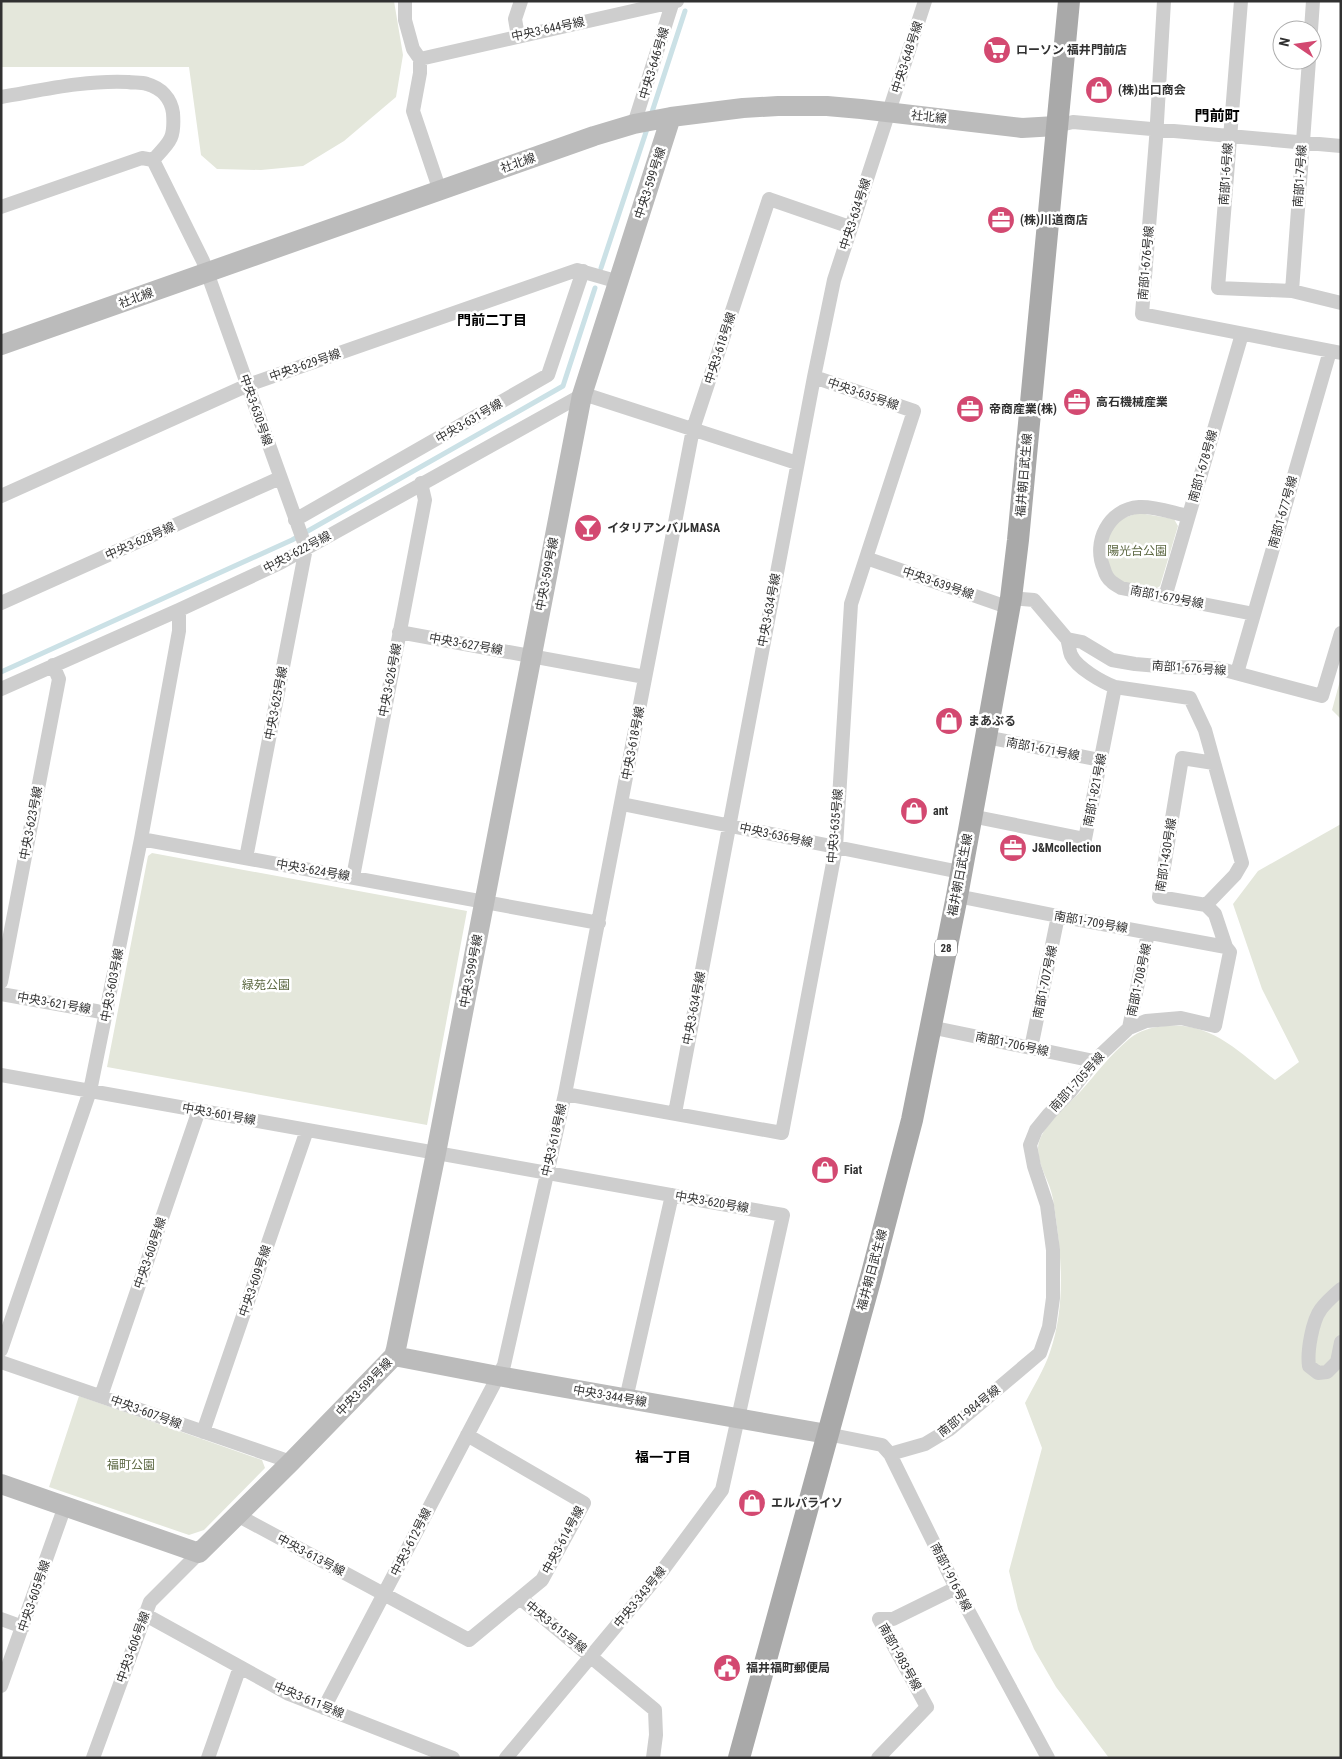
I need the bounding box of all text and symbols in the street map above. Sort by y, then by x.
street label: 中央3-644号線 [510,14,586,44]
street label: 中央3-648号線 [889,19,925,95]
north arrow [1272,20,1322,70]
street label: 中央3-646号線 [636,25,672,101]
supermarket icon: ローソン 福井門前店 [982,35,1012,65]
text: N [1276,36,1293,48]
place label: ローソン 福井門前店 [1016,43,1127,57]
shop icon: (株)出口商会 [1084,75,1114,105]
place label: (株)出口商会 [1118,83,1186,97]
district label: 門前町 [1194,107,1240,125]
street label: 社北線 [910,108,948,126]
street label: 南部1-6号線 [1217,142,1235,206]
street label: 南部1-7号線 [1291,144,1309,208]
street label: 中央3-599号線 [632,145,668,221]
street label: 社北線 [499,151,537,175]
street label: 中央3-634号線 [837,176,873,252]
office icon: (株)川道商店 [986,205,1016,235]
place label: (株)川道商店 [1020,213,1088,227]
street label: 南部1-676号線 [1136,225,1156,301]
street label: 社北線 [117,285,155,311]
street label: 中央3-618号線 [702,310,738,386]
district label: 門前二丁目 [457,312,527,328]
street label: 中央3-629号線 [267,346,343,384]
street label: 中央3-630号線 [237,372,275,448]
street label: 中央3-635号線 [825,375,901,413]
office icon: 高石機械産業 [1062,387,1092,417]
office icon: 帝商産業(株) [955,394,985,424]
place label: 高石機械産業 [1096,395,1168,409]
street label: 中央3-631号線 [433,396,505,446]
place label: 帝商産業(株) [989,402,1057,416]
street label: 南部1-678号線 [1186,428,1220,504]
street label: 福井朝日武生線 [1013,433,1035,517]
street label: 南部1-677号線 [1266,474,1300,550]
bar icon: イタリアンバルMASA [573,513,603,543]
street label: 中央3-628号線 [103,519,177,563]
place label: イタリアンバルMASA [607,521,721,535]
street label: 中央3-622号線 [261,528,333,576]
street label: 中央3-599号線 [533,536,561,612]
park label: 陽光台公園 [1107,544,1167,558]
street label: 中央3-639号線 [900,564,976,602]
street label: 中央3-634号線 [755,572,783,648]
street label: 南部1-679号線 [1129,583,1205,611]
street label: 中央3-627号線 [428,631,504,657]
street label: 中央3-626号線 [376,642,404,718]
street label: 南部1-676号線 [1151,658,1227,678]
street label: 中央3-625号線 [262,665,290,741]
street label: 中央3-618号線 [619,705,647,781]
shop icon: まあぶる [934,706,964,736]
place label: まあぶる [968,714,1016,728]
street label: 南部1-671号線 [1005,735,1081,763]
street label: 南部1-821号線 [1081,752,1109,828]
street label: 中央3-623号線 [17,785,45,861]
street label: 中央3-635号線 [825,788,845,864]
shop icon: ant [899,796,929,826]
place label: ant [933,804,949,818]
street label: 南部1-430号線 [1153,817,1179,893]
street label: 中央3-636号線 [738,820,814,850]
street label: 福井朝日武生線 [945,832,975,918]
office icon: J&Mcollection [998,833,1028,863]
place label: J&Mcollection [1032,841,1101,855]
street label: 中央3-624号線 [275,857,351,883]
street label: 南部1-709号線 [1053,909,1129,935]
street label: 中央3-599号線 [457,933,485,1009]
road number: 28 [935,940,957,956]
street label: 南部1-708号線 [1124,942,1154,1018]
street label: 南部1-707号線 [1030,944,1060,1020]
street label: 中央3-603号線 [98,947,126,1023]
street label: 中央3-634号線 [680,970,708,1046]
park label: 緑苑公園 [242,978,290,992]
street label: 中央3-621号線 [16,990,92,1016]
street label: 南部1-706号線 [974,1029,1050,1059]
street label: 南部1-705号線 [1047,1050,1107,1114]
street label: 中央3-601号線 [181,1101,257,1127]
street label: 中央3-618号線 [539,1102,569,1178]
shop icon: Fiat [810,1155,840,1185]
place label: Fiat [844,1163,862,1177]
street label: 中央3-620号線 [674,1189,750,1215]
street label: 中央3-608号線 [131,1215,169,1291]
street label: 福井朝日武生線 [854,1228,890,1312]
street label: 中央3-609号線 [236,1243,274,1319]
street label: 中央3-599号線 [333,1355,395,1419]
street label: 南部1-984号線 [935,1382,1003,1440]
street label: 中央3-344号線 [572,1383,648,1409]
street label: 中央3-607号線 [109,1393,183,1431]
district label: 福一丁目 [635,1449,691,1465]
park label: 福町公園 [107,1458,155,1472]
shop icon: エルパライソ [737,1488,767,1518]
place label: エルパライソ [771,1496,843,1510]
street label: 中央3-614号線 [539,1504,587,1576]
street label: 中央3-612号線 [388,1506,434,1578]
street label: 中央3-613号線 [275,1531,347,1579]
street label: 南部1-916号線 [928,1541,974,1613]
street label: 中央3-605号線 [15,1558,53,1634]
street label: 中央3-343号線 [611,1564,669,1630]
street label: 中央3-615号線 [523,1598,589,1656]
street label: 中央3-606号線 [114,1610,152,1684]
street label: 南部1-983号線 [876,1621,924,1693]
public building icon: 福井福町郵便局 [712,1653,742,1683]
place label: 福井福町郵便局 [746,1661,830,1675]
street label: 中央3-611号線 [272,1679,346,1721]

